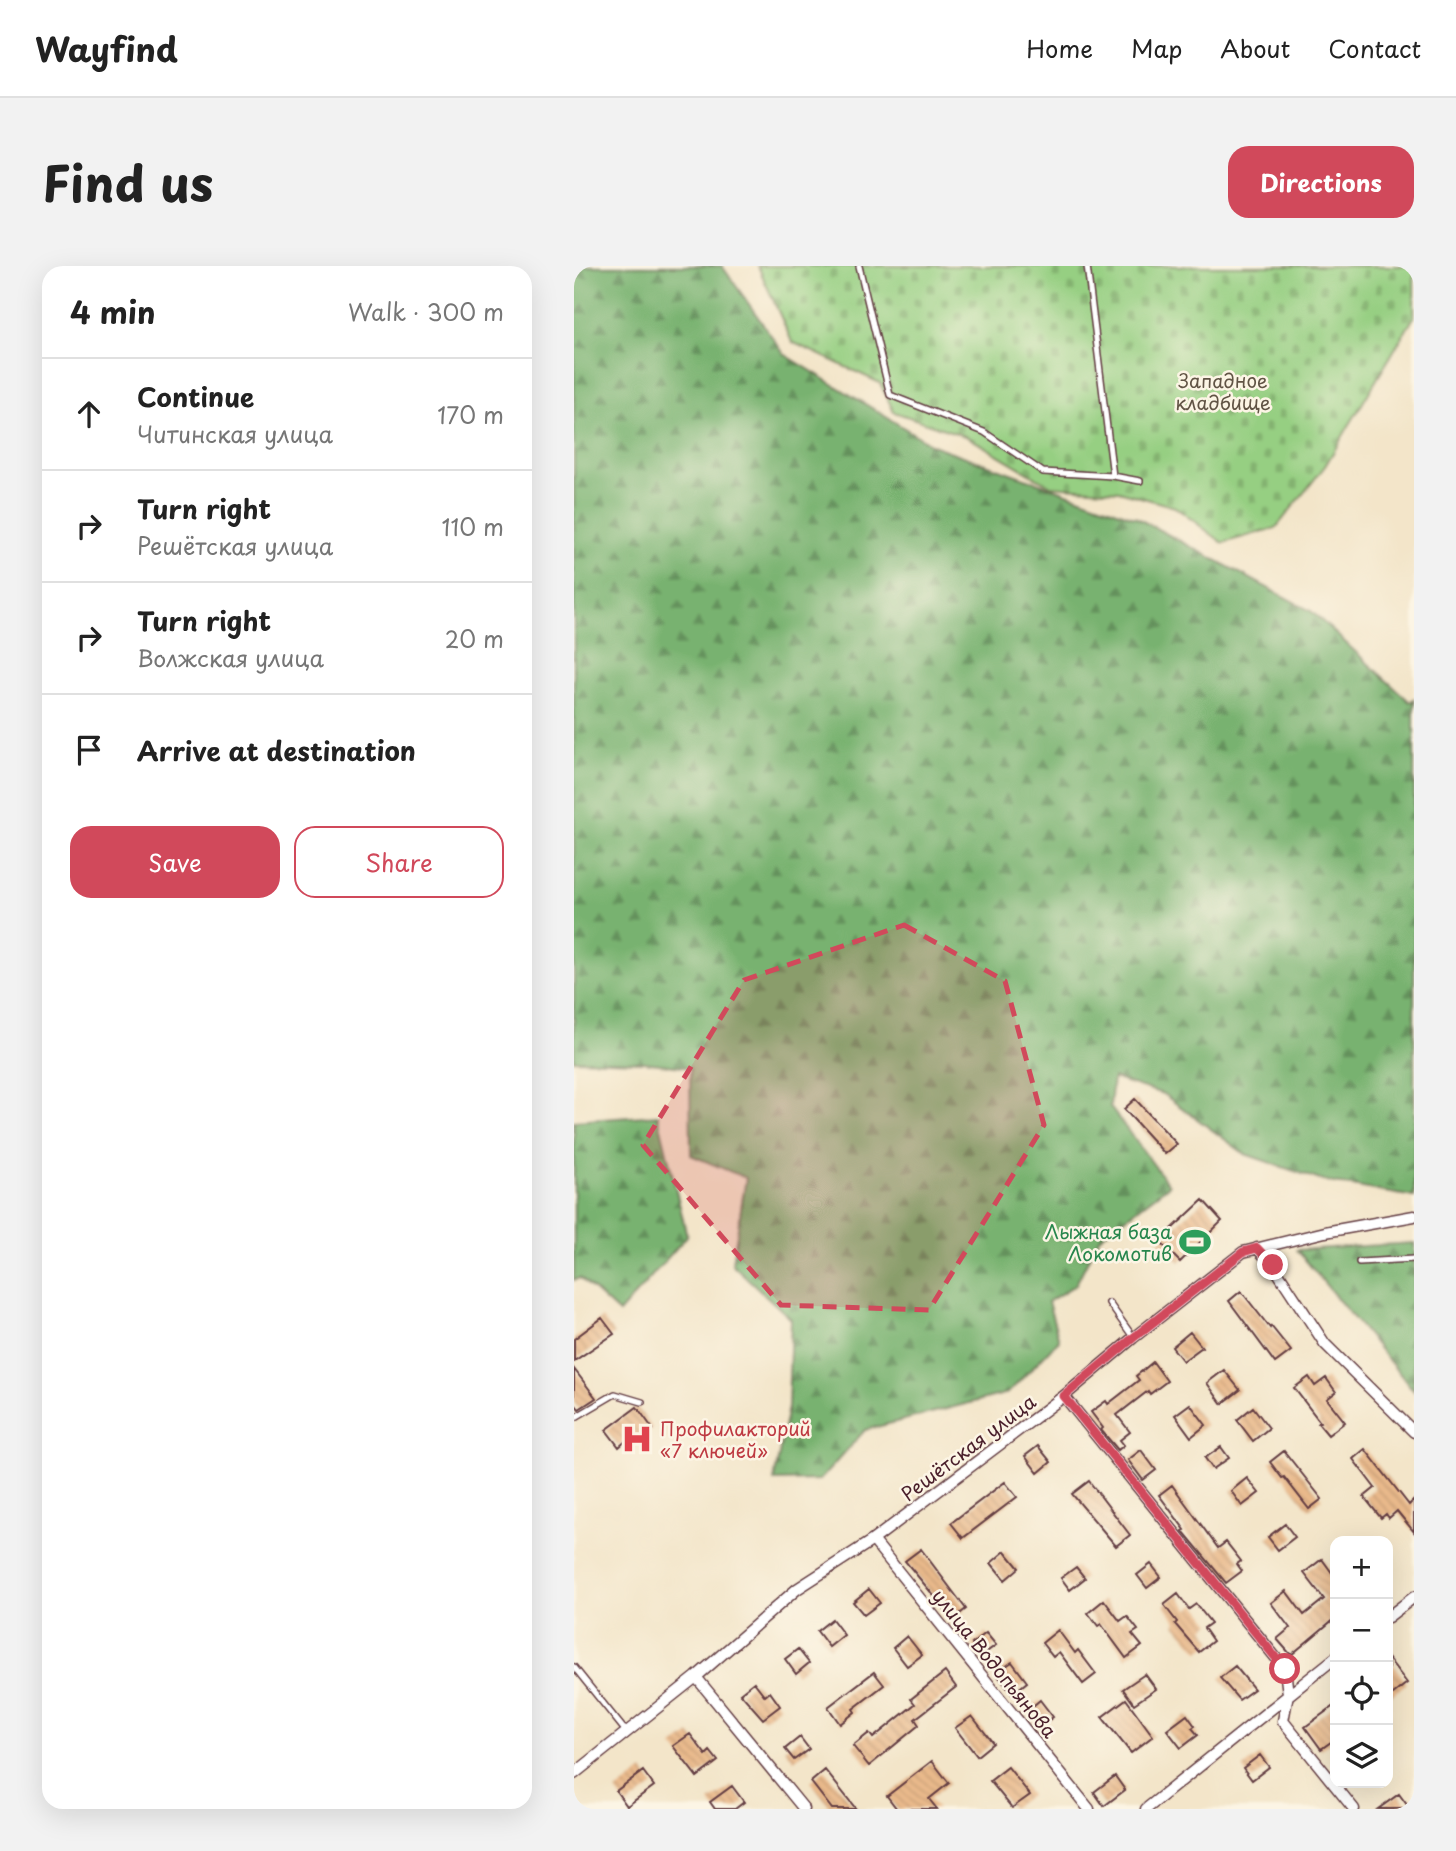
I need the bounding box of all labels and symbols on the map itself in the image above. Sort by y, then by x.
park label: Западное кладбище [1175,366,1271,416]
place label: Лыжная база Локомотив [1045,1217,1172,1267]
sports icon: Лыжная база Локомотив [1178,1225,1212,1259]
route end [1257,1249,1288,1280]
street label: Решётская улица [895,1387,1041,1507]
place label: Профилакторий «7 ключей» [660,1414,811,1464]
hospital icon: Профилакторий «7 ключей» [620,1422,654,1456]
street label: улица Водопьянова [926,1582,1064,1744]
route start [1269,1653,1300,1684]

